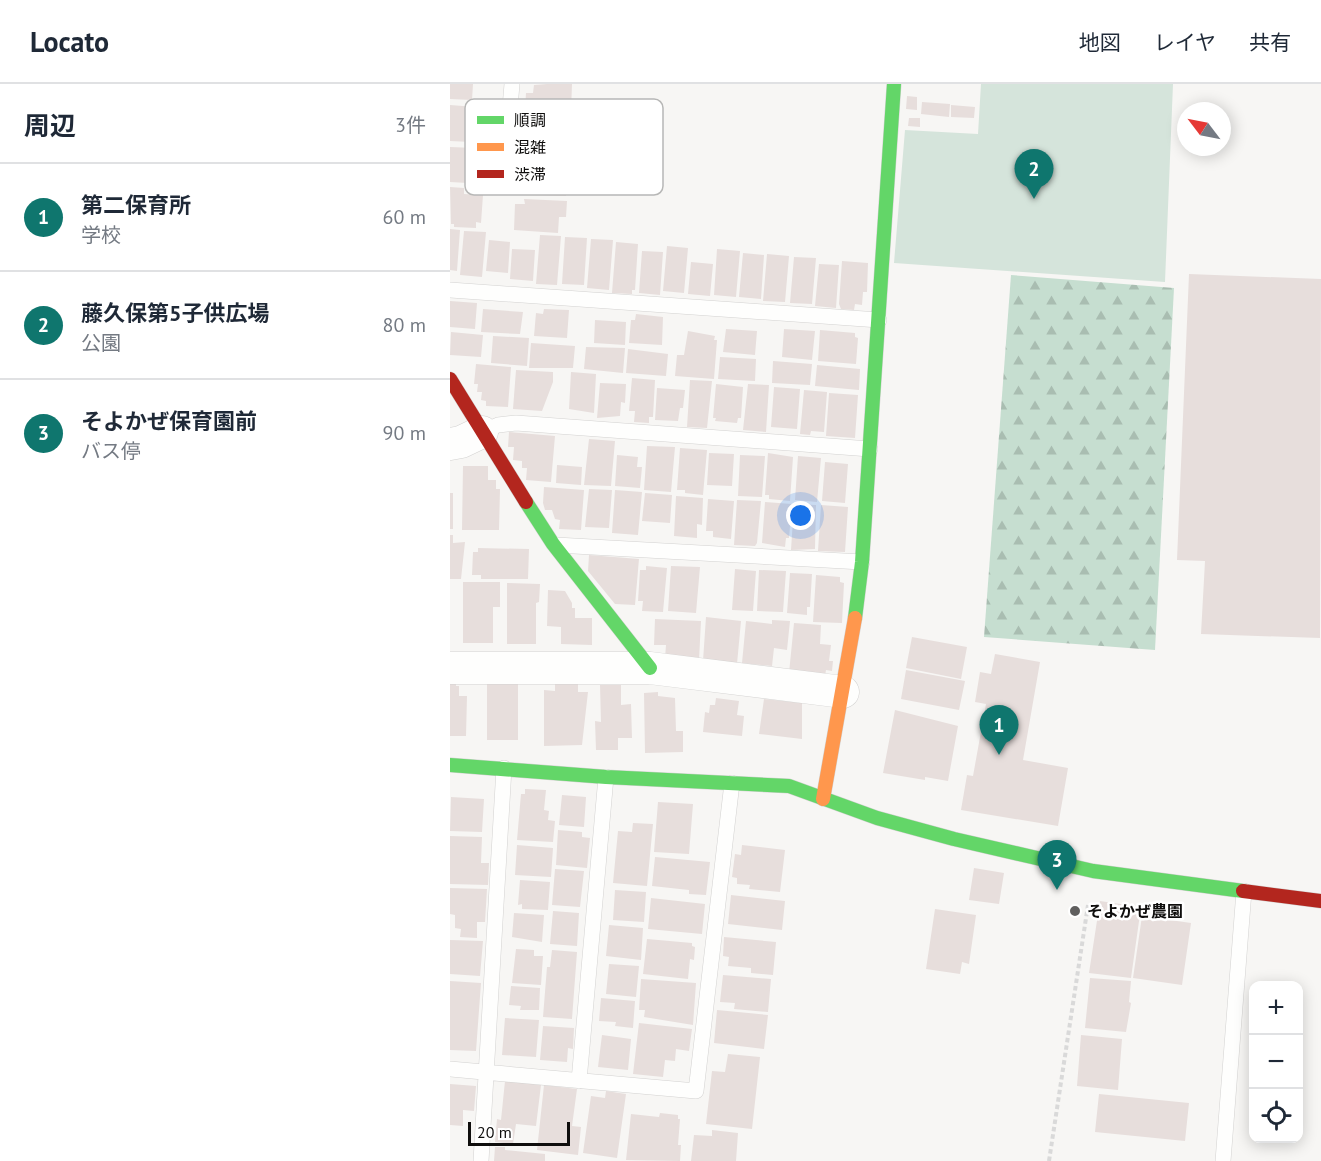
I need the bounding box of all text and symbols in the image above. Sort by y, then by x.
text: Locato [30,23,109,60]
text: 地図 [1079,29,1121,56]
text: レイヤ [1154,29,1216,56]
text: 共有 [1249,29,1291,56]
legend [465,99,663,195]
north arrow [1177,102,1231,156]
text: 周辺 [24,109,76,142]
text: 順調 [514,110,546,130]
text: 3件 [395,112,426,138]
text: 混雑 [514,137,546,157]
pin: 2 [1014,150,1054,199]
text: 渋滞 [514,164,546,184]
text: 第二保育所 [81,191,191,219]
text: 1 [38,204,49,230]
text: 60 m [383,204,426,230]
text: 学校 [81,222,121,248]
text: 藤久保第5子供広場 [81,299,269,327]
text: 2 [38,312,49,338]
text: 80 m [383,312,426,338]
text: 公園 [81,330,121,356]
text: そよかぜ保育園前 [81,407,257,435]
text: 3 [38,420,49,446]
text: 90 m [383,420,426,446]
text: バス停 [81,438,141,464]
your location [786,501,815,530]
pin: 1 [980,706,1018,755]
pin: 3 [1038,840,1076,890]
place label: そよかぜ農園 [1087,901,1183,921]
marker: そよかぜ農園 [1068,904,1082,918]
map controls [1249,981,1303,1143]
button: + [1249,981,1303,1035]
button: − [1249,1035,1303,1089]
button: locate [1249,1089,1303,1143]
scale bar [468,1119,570,1146]
text: 20 m [477,1122,512,1142]

